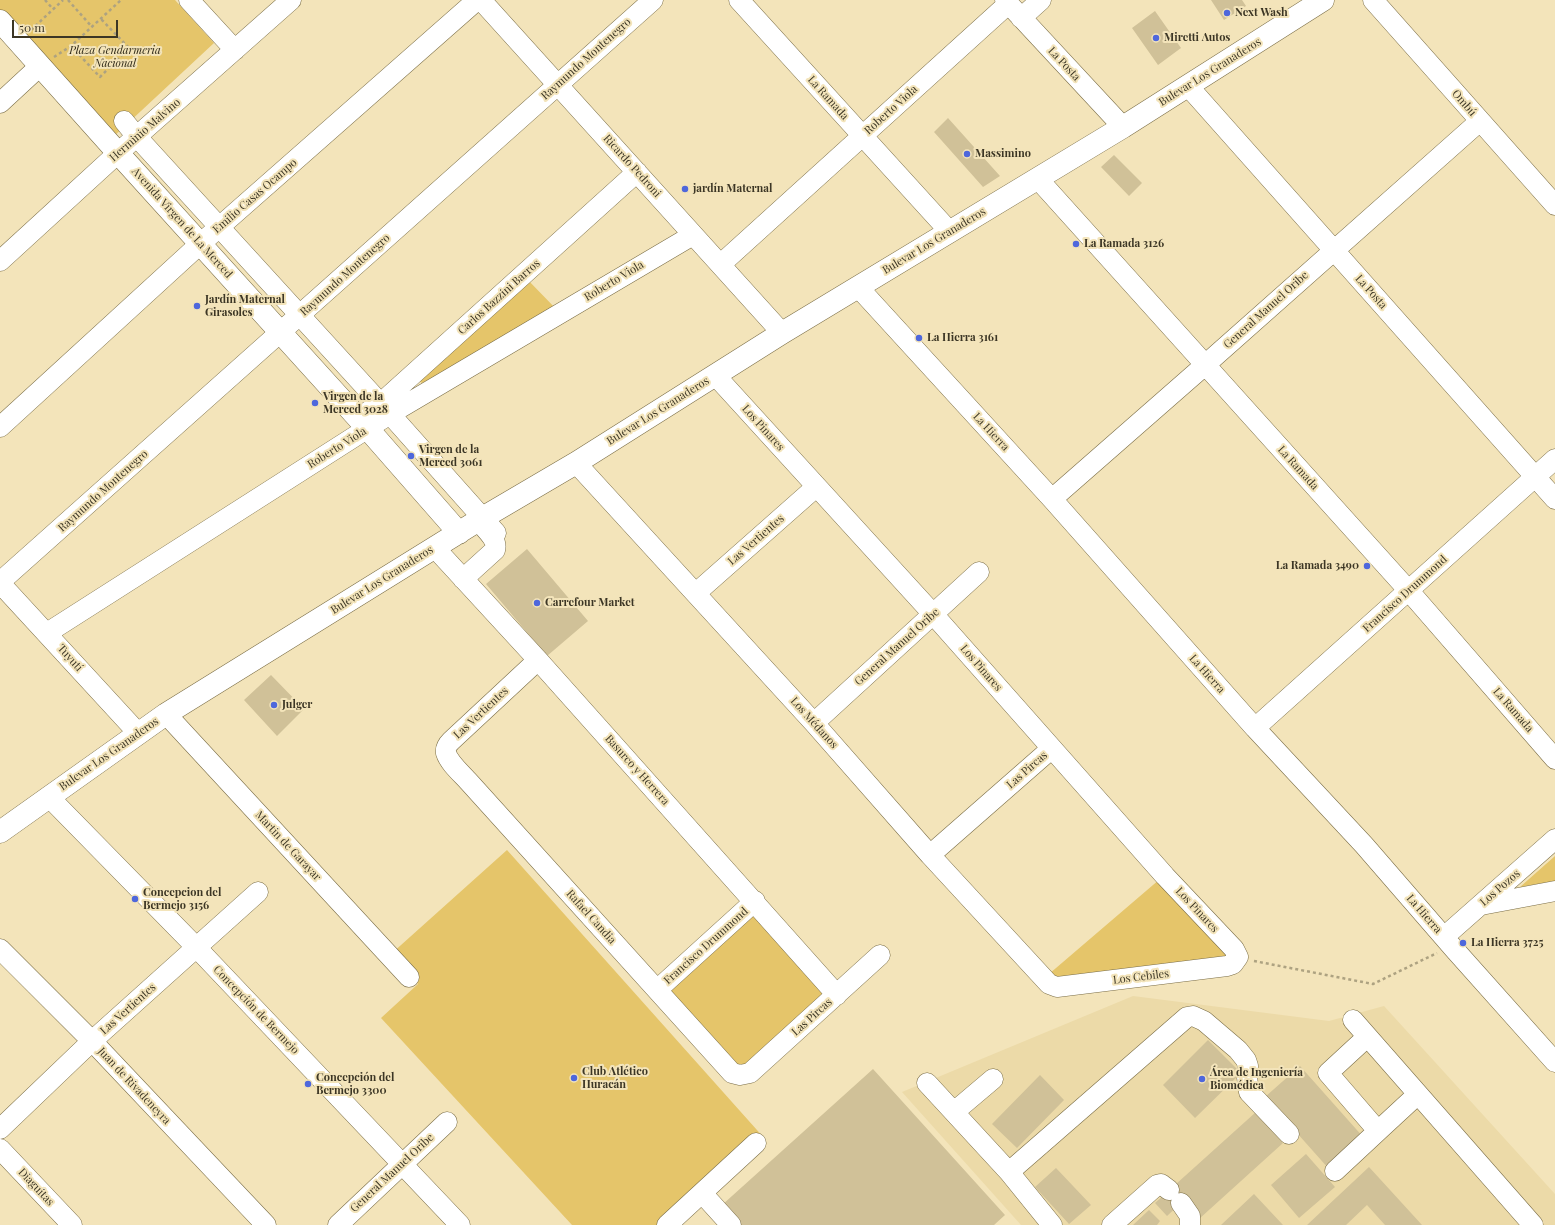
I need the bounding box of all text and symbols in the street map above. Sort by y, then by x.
place label: Next Wash [1235,6,1288,20]
marker: Next Wash [1222,8,1232,18]
scale bar [14,12,120,38]
street label: Raymundo Montenegro [538,15,634,103]
text: 50 m [19,19,45,35]
place label: Miretti Autos [1164,31,1230,45]
marker: Miretti Autos [1151,33,1161,43]
street label: Bulevar Los Granaderos [1156,35,1264,109]
park label: Plaza Gendarmeria Nacional [69,44,161,70]
street label: La Posta [1045,44,1083,84]
street label: La Ramada [805,73,851,123]
street label: Roberto Viola [862,83,920,137]
street label: Ombú [1449,87,1479,119]
street label: Herminio Malvino [107,96,183,164]
street label: Ricardo Pedroni [600,132,664,200]
place label: Massimino [975,147,1031,161]
marker: Massimino [962,149,972,159]
street label: Emilio Casas Ocampo [210,156,300,236]
street label: Avenida Virgen de La Merced [129,165,235,281]
place label: jardín Maternal [693,182,772,196]
marker: jardín Maternal [680,184,690,194]
street label: Bulevar Los Granaderos [880,205,988,277]
street label: Raymundo Montenegro [297,231,393,319]
place label: La Ramada 3126 [1084,237,1164,251]
marker: La Ramada 3126 [1071,239,1081,249]
street label: Carlos Bazzini Barros [455,257,543,337]
street label: Roberto Viola [582,258,646,304]
street label: General Manuel Oribe [1221,269,1311,351]
street label: La Posta [1352,272,1390,312]
place label: Jardín Maternal Girasoles [205,293,285,319]
marker: Jardín Maternal Girasoles [192,301,202,311]
place label: La Hierra 3161 [927,331,998,345]
marker: La Hierra 3161 [914,333,924,343]
street label: Bulevar Los Granaderos [604,374,712,448]
place label: Virgen de la Merced 3028 [323,390,388,416]
marker: Virgen de la Merced 3028 [310,398,320,408]
street label: Los Pinares [739,402,787,454]
street label: La Hierra [970,410,1012,454]
street label: Roberto Viola [305,425,369,471]
place label: Virgen de la Merced 3061 [419,443,482,469]
street label: La Ramada [1275,443,1321,493]
street label: Raymundo Montenegro [55,447,151,535]
marker: Virgen de la Merced 3061 [406,451,416,461]
street label: Las Vertientes [725,512,787,568]
street label: Bulevar Los Granaderos [328,543,436,617]
street label: Francisco Drummond [1360,553,1450,635]
place label: La Ramada 3490 [1276,559,1359,573]
marker: La Ramada 3490 [1362,561,1372,571]
place label: Carrefour Market [545,596,635,610]
marker: Carrefour Market [532,598,542,608]
street label: General Manuel Oribe [852,606,942,688]
street label: Tuyutí [55,642,85,674]
street label: Los Pinares [957,642,1005,694]
street label: La Hierra [1186,652,1228,696]
street label: Las Vertientes [451,684,511,742]
street label: La Ramada [1490,685,1536,735]
street label: Los Médanos [788,695,840,751]
place label: Julger [282,698,312,712]
marker: Julger [269,700,279,710]
street label: Bulevar Los Granaderos [57,715,161,793]
street label: Basurco y Herrera [602,732,672,808]
street label: Las Pircas [1004,749,1050,791]
street label: Martin de Garayar [252,808,324,884]
street label: Los Pozos [1477,867,1523,909]
street label: Los Pinares [1173,885,1221,935]
place label: Concepcion del Bermejo 3156 [143,886,221,912]
street label: Rafael Candia [563,887,619,947]
street label: La Hierra [1404,892,1444,936]
marker: Concepcion del Bermejo 3156 [130,894,140,904]
street label: Francisco Drummond [661,905,751,987]
place label: La Hierra 3725 [1471,936,1543,950]
marker: La Hierra 3725 [1458,938,1468,948]
street label: Concepción de Bermejo [210,963,302,1057]
street label: Los Cebiles [1112,967,1170,987]
street label: Las Vertientes [98,981,158,1037]
street label: Las Pircas [789,995,835,1039]
street label: Juan de Rivadeneyra [95,1045,173,1127]
place label: Club Atlético Huracán [582,1065,648,1091]
place label: Área de Ingeniería Biomédica [1210,1066,1303,1092]
place label: Concepción del Bermejo 3300 [316,1071,394,1097]
marker: Club Atlético Huracán [569,1073,579,1083]
marker: Área de Ingeniería Biomédica [1197,1074,1207,1084]
marker: Concepción del Bermejo 3300 [303,1079,313,1089]
street label: General Manuel Oribe [348,1131,436,1215]
street label: Diaguitas [15,1166,57,1208]

